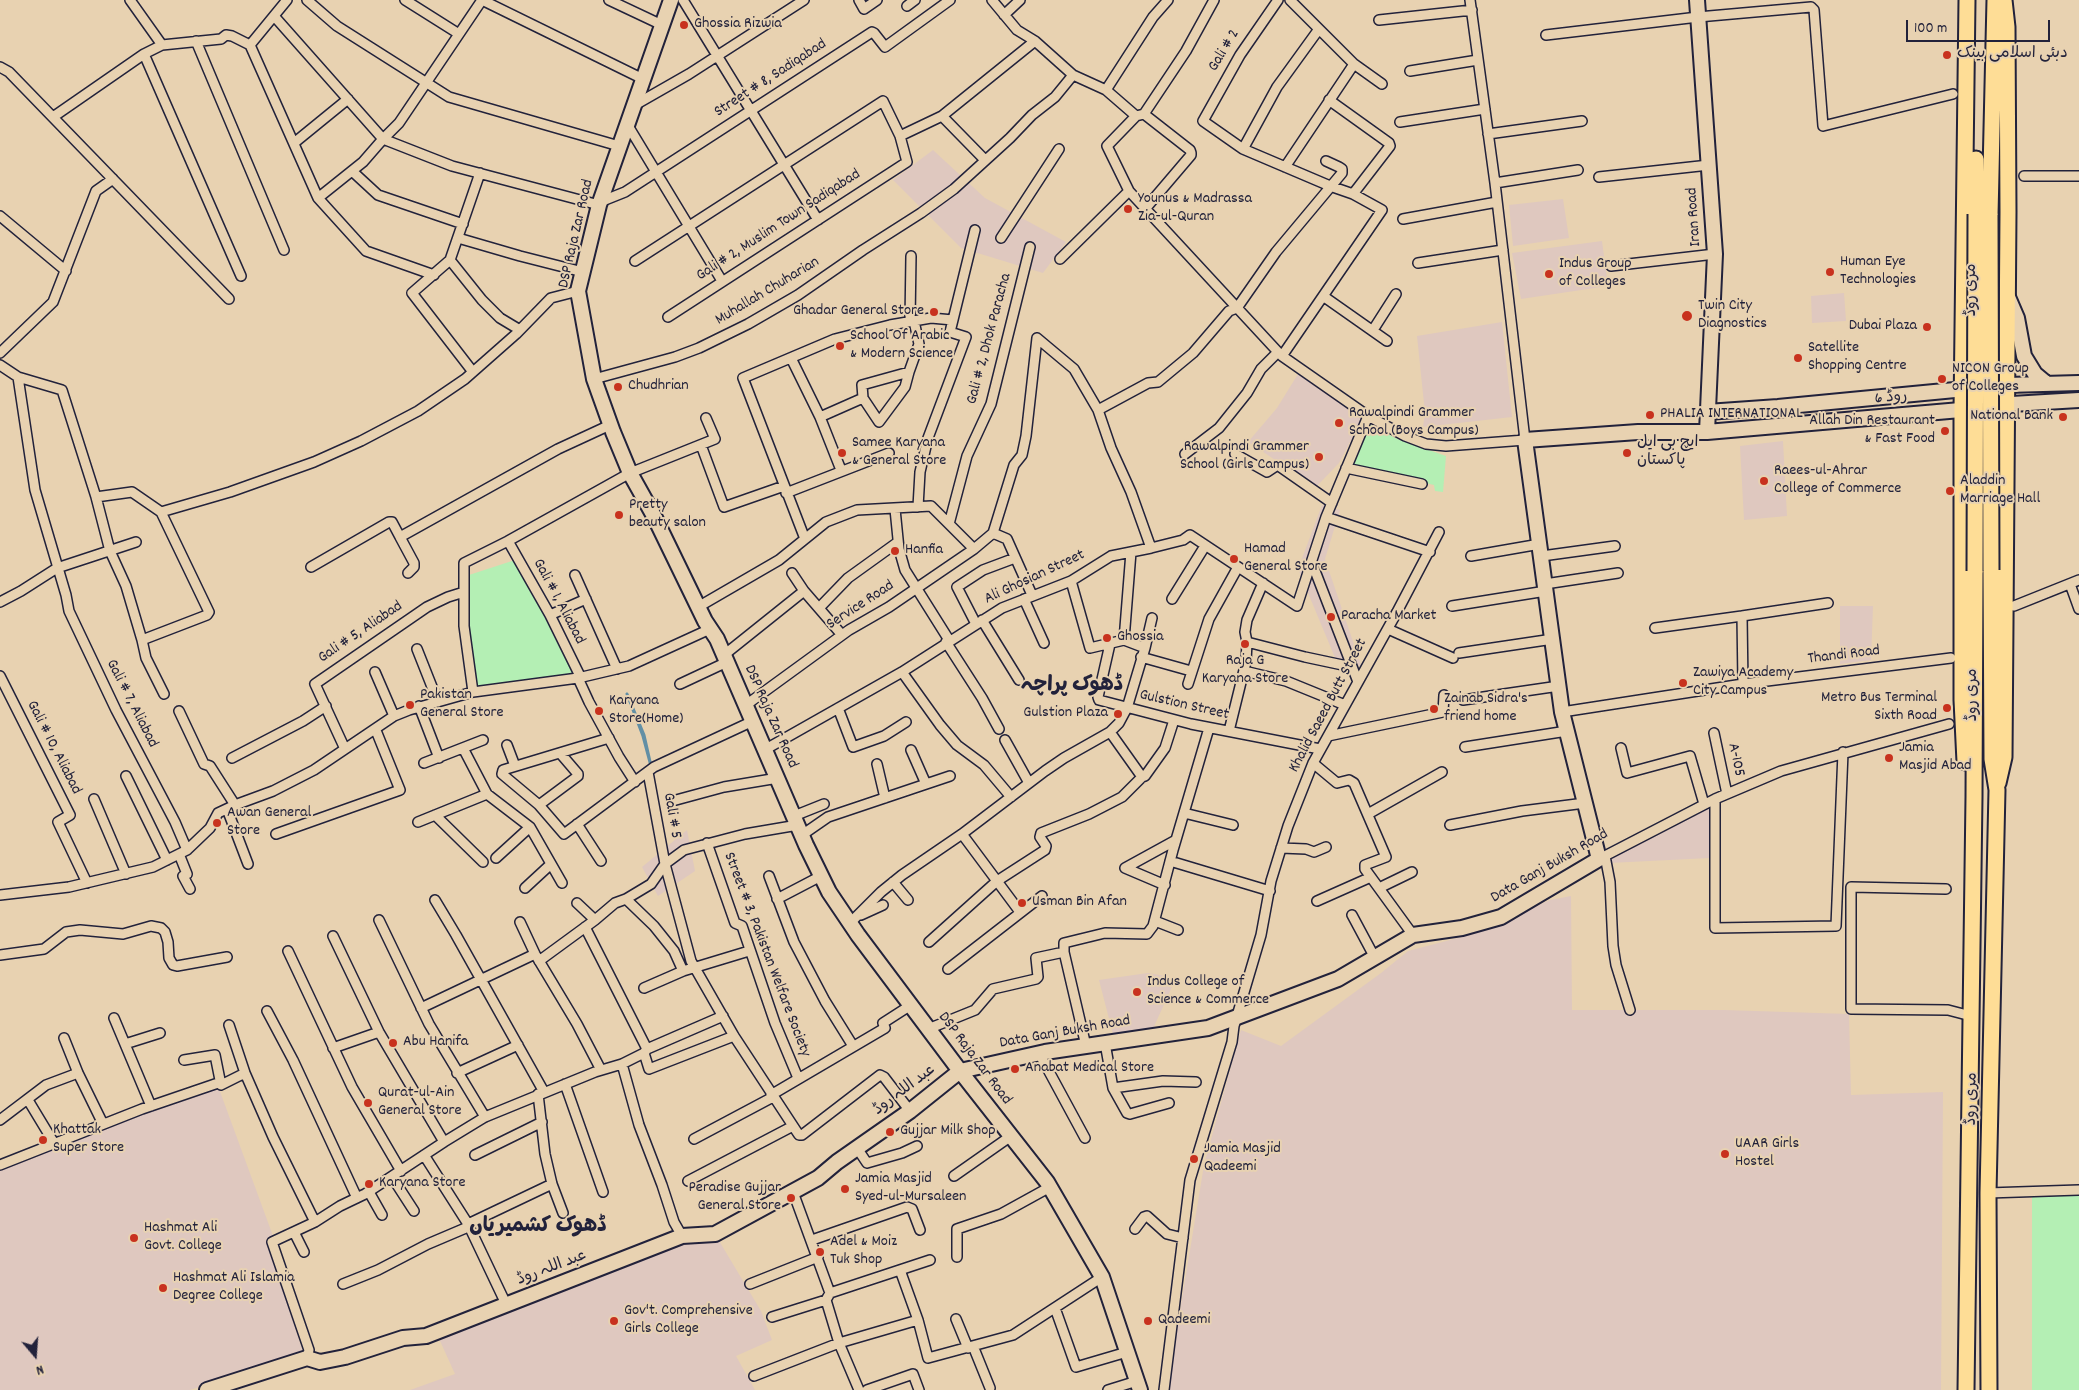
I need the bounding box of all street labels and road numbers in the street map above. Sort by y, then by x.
street label: Gali # 2 [1205,26,1245,76]
street label: Street # 8, Sadiqabad [711,36,831,122]
street label: Gali # 2, Muslim Town Sadiqabad [693,166,865,286]
street label: DSP Raja Zar Road [555,178,599,290]
street label: Iran Road [1683,187,1707,247]
street label: Muhallah Chuharian [713,253,823,331]
street label: مری روڈ [1963,264,1983,316]
street label: Gali # 2, Dhok Paracha [963,271,1017,407]
street label: روڈ 6 [1874,388,1908,410]
street label: Ali Ghosian Street [982,546,1088,610]
street label: Gali # 1, Aliabad [527,556,589,648]
street label: Service Road [824,577,898,635]
street label: Gali # 5, Aliabad [315,598,407,668]
street label: Khalid Saeed Butt Street [1286,636,1372,776]
street label: Thandi Road [1807,642,1881,670]
street label: Gali # 7, Aliabad [101,657,161,751]
street label: DSP Raja Zar Road [739,662,801,772]
street label: مری روڈ [1964,669,1984,721]
street label: Gulstion Street [1137,686,1231,726]
street label: Gali # 10, Aliabad [21,698,85,798]
street label: A-105 [1722,741,1748,779]
street label: Gali # 5 [658,792,684,840]
street label: Data Ganj Buksh Road [1488,826,1612,908]
street label: Street # 3, Pakistan Welfare Society [718,850,814,1060]
street label: DSP Raja Zar Road [933,1009,1015,1109]
street label: Data Ganj Buksh Road [998,1012,1132,1054]
street label: عبد اللہ روڈ [870,1061,940,1121]
street label: مری روڈ [1963,1072,1983,1126]
street label: عبد اللہ روڈ [515,1247,589,1291]

